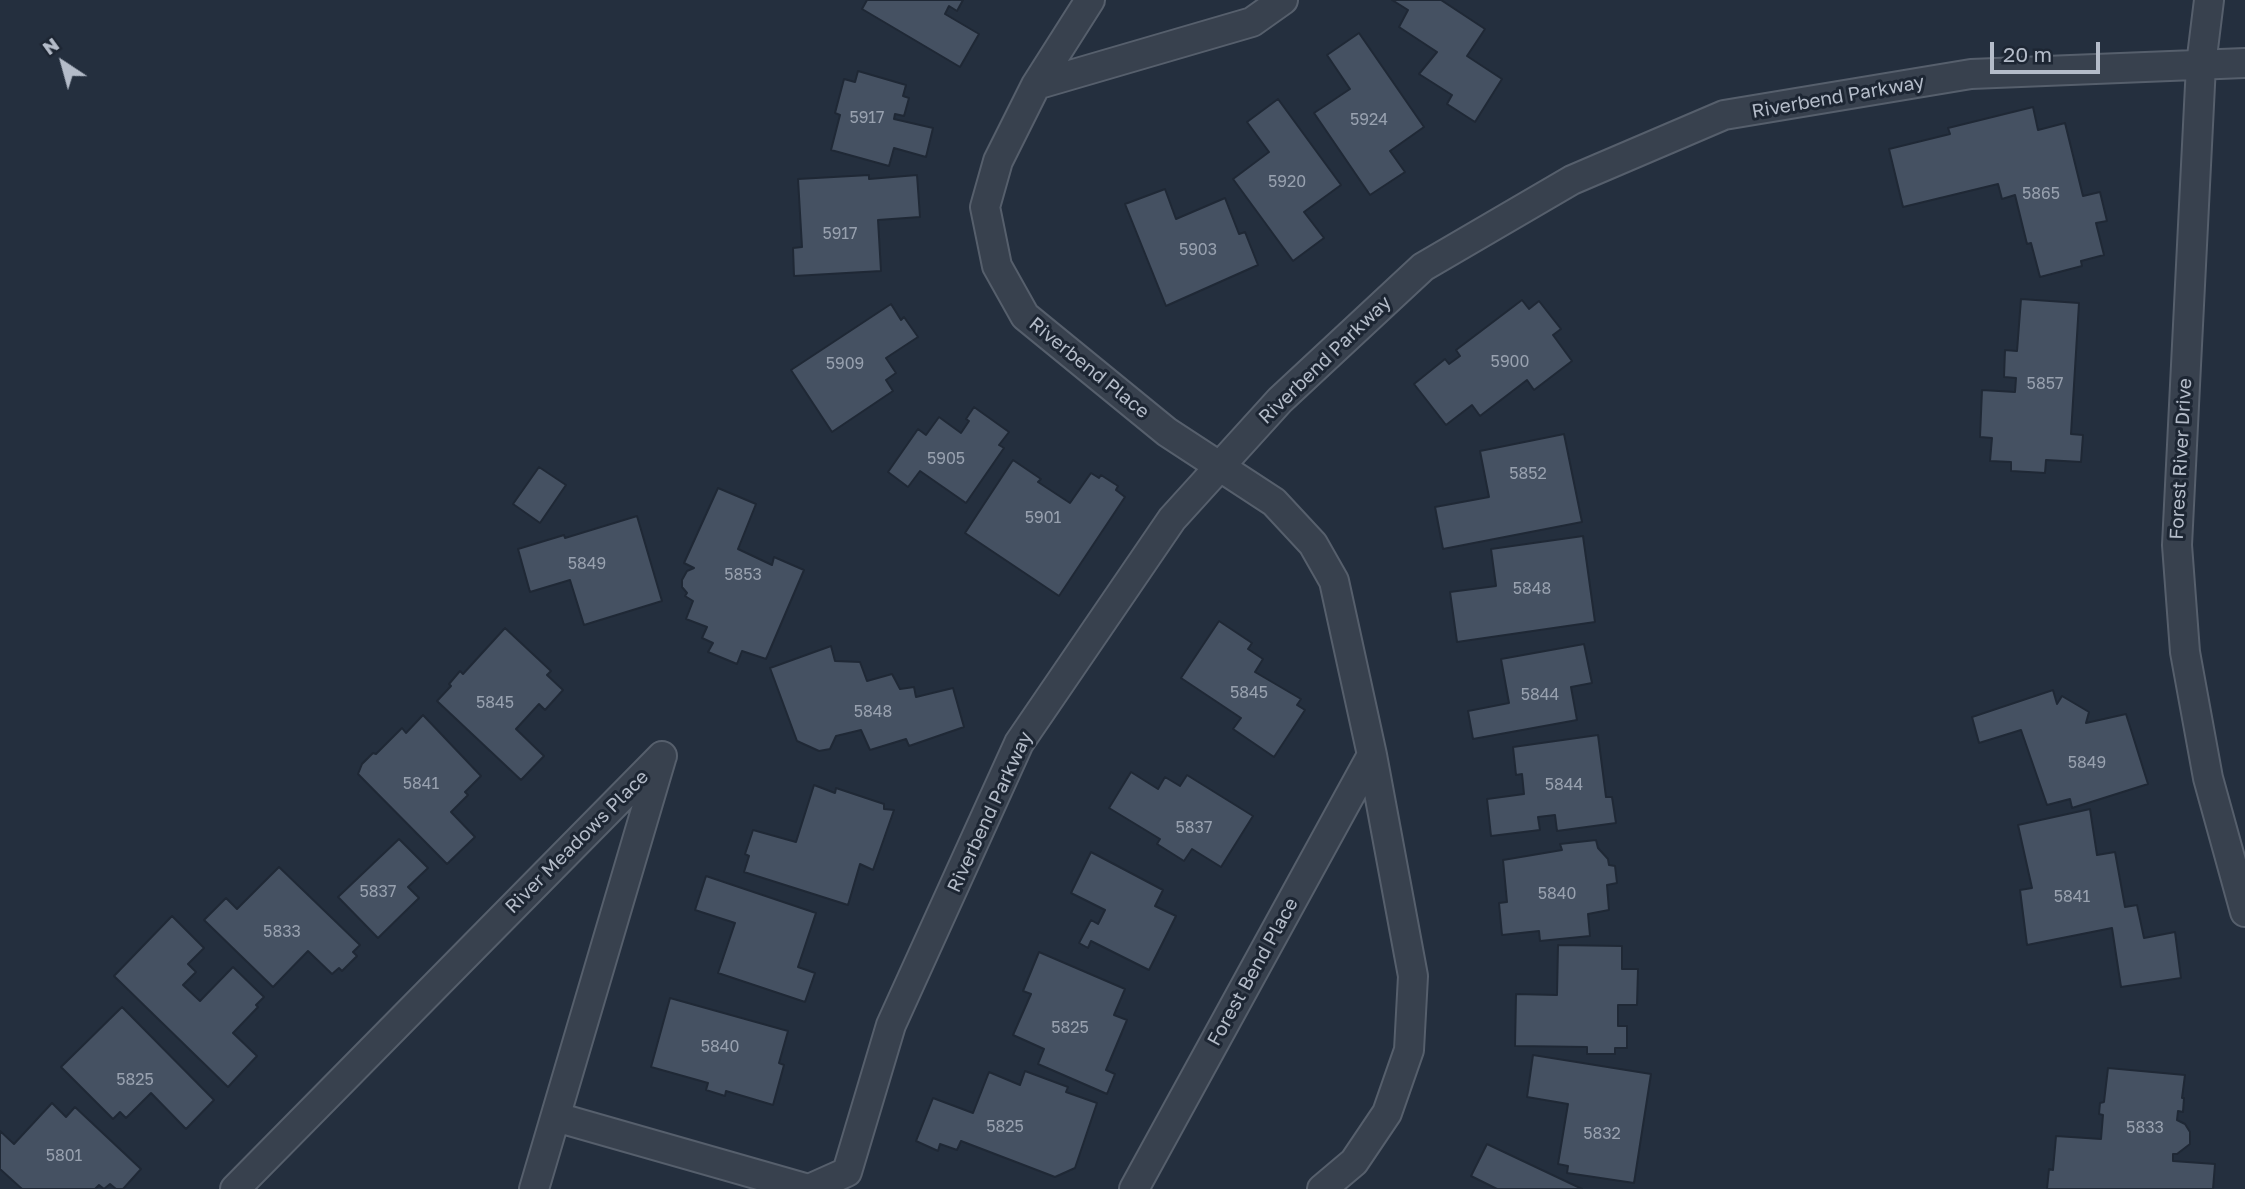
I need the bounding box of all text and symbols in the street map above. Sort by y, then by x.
north arrow [28,28,98,98]
scale bar [1993,28,2103,72]
text: N [38,32,63,59]
text: 20 m [2003,41,2052,67]
street label: Riverbend Parkway [1750,71,1926,123]
house number: 5917 [849,108,885,128]
house number: 5924 [1350,110,1388,130]
house number: 5920 [1268,172,1306,192]
house number: 5865 [2022,184,2060,204]
house number: 5917 [822,224,858,244]
house number: 5903 [1179,240,1217,260]
street label: Riverbend Parkway [1254,291,1396,429]
street label: Riverbend Place [1024,313,1154,423]
house number: 5900 [1491,352,1529,372]
house number: 5909 [826,354,864,374]
house number: 5857 [2027,374,2063,394]
street label: Forest River Drive [2165,378,2197,540]
house number: 5905 [927,449,965,469]
house number: 5852 [1509,464,1547,484]
house number: 5901 [1025,508,1061,528]
house number: 5849 [568,554,606,574]
house number: 5853 [724,565,762,585]
house number: 5848 [1513,579,1551,599]
house number: 5845 [1230,683,1268,703]
house number: 5844 [1521,685,1559,705]
house number: 5845 [476,693,514,713]
house number: 5848 [854,702,892,722]
street label: Riverbend Parkway [943,728,1037,896]
house number: 5849 [2068,753,2106,773]
street label: River Meadows Place [501,766,653,918]
house number: 5841 [403,774,439,794]
house number: 5844 [1545,775,1583,795]
house number: 5837 [1176,818,1212,838]
house number: 5837 [360,882,396,902]
house number: 5840 [1538,884,1576,904]
house number: 5841 [2054,887,2090,907]
street label: Forest Bend Place [1203,894,1303,1050]
house number: 5833 [263,922,301,942]
house number: 5825 [1051,1018,1089,1038]
house number: 5840 [701,1037,739,1057]
house number: 5825 [116,1070,154,1090]
house number: 5825 [986,1117,1024,1137]
house number: 5833 [2126,1118,2164,1138]
house number: 5832 [1583,1124,1621,1144]
house number: 5801 [46,1146,82,1166]

